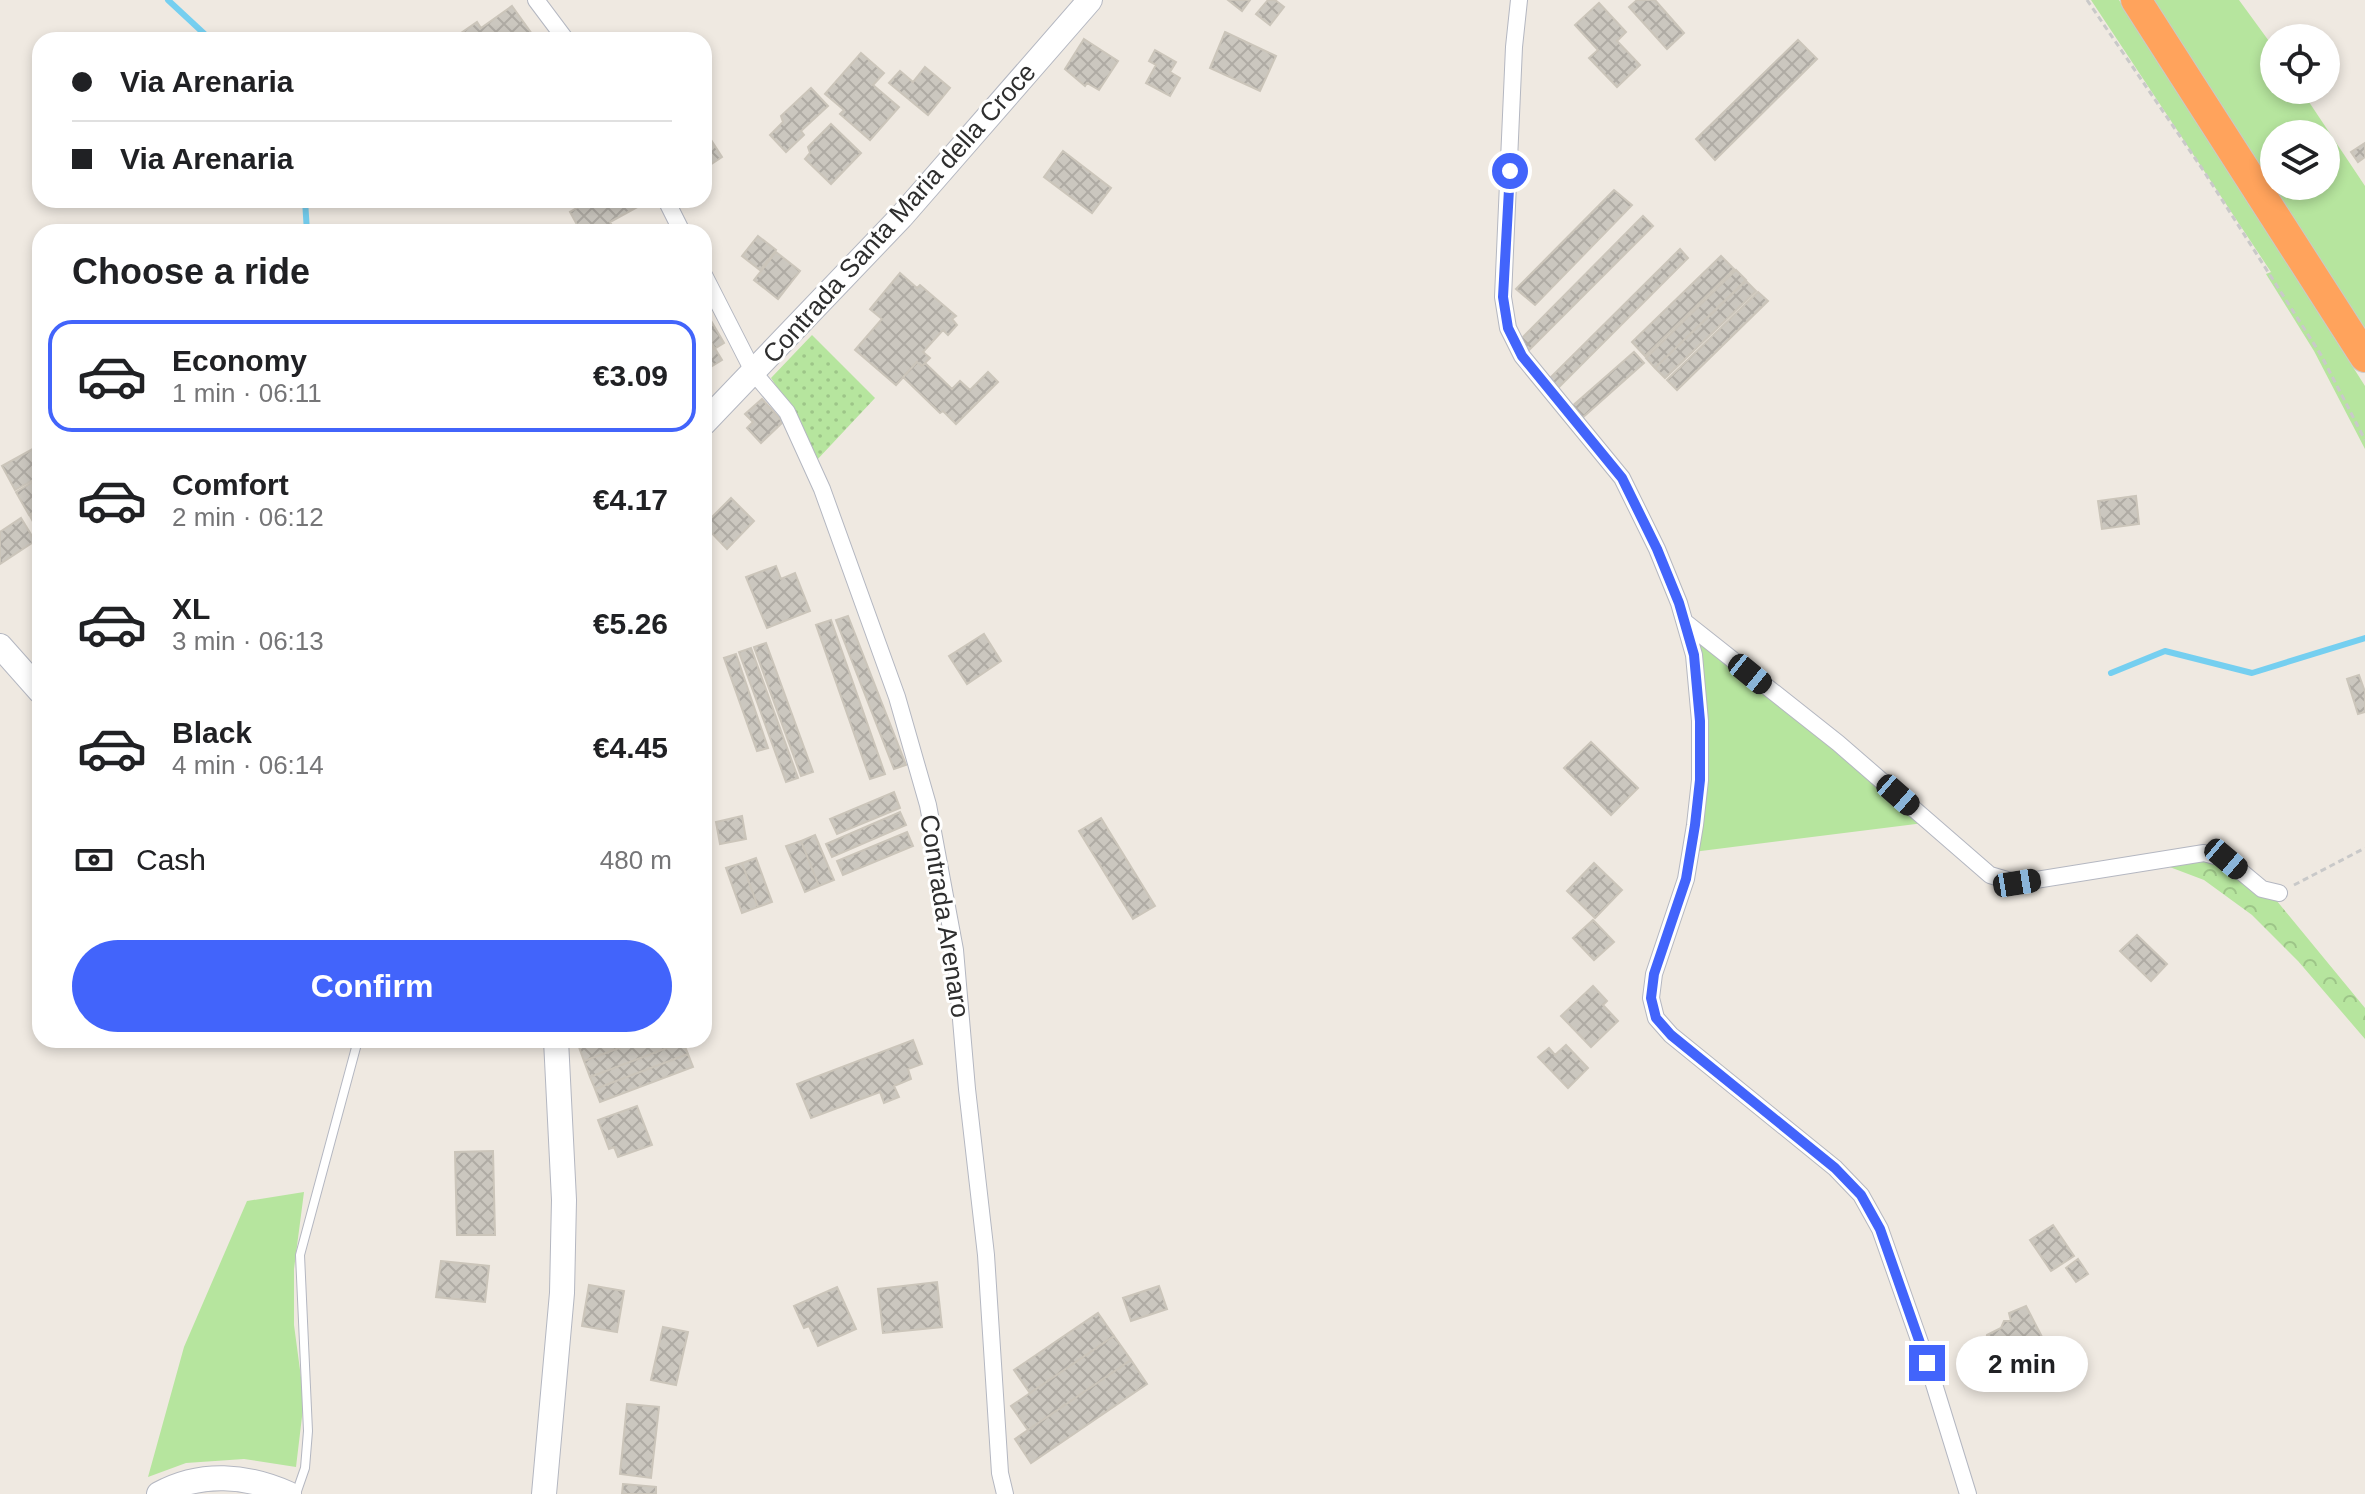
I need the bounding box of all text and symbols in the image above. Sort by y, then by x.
map controls [2260,24,2340,200]
button: locate [2260,24,2340,104]
street label: Contrada Santa Maria della Croce [756,57,1042,369]
text: Via Arenaria [120,65,293,98]
button: layers [2260,120,2340,200]
text: Via Arenaria [120,142,293,175]
route start [1492,153,1528,189]
text: Choose a ride [72,251,310,292]
icon: car [76,340,148,412]
text: Economy [172,344,307,377]
text: €3.09 [593,359,668,392]
text: 1 min · 06:11 [172,378,322,408]
icon: car [76,464,148,536]
text: Comfort [172,468,289,501]
text: €4.17 [593,483,668,516]
text: 2 min · 06:12 [172,502,324,532]
icon: car [76,588,148,660]
text: XL [172,592,210,625]
text: €5.26 [593,607,668,640]
text: 3 min · 06:13 [172,626,324,656]
car [1724,650,1776,698]
icon: car [76,712,148,784]
text: Black [172,716,252,749]
text: €4.45 [593,731,668,764]
text: 4 min · 06:14 [172,750,324,780]
car [1872,770,1924,820]
street label: Contrada Arenaro [914,812,976,1020]
car [2200,834,2252,884]
icon: cash [72,838,116,882]
text: Cash [136,843,206,876]
text: 480 m [600,845,672,875]
car [1991,867,2043,899]
button: Confirm [72,940,672,1032]
callout: 2 min [1955,1335,2087,1391]
route end [1909,1345,1945,1381]
text: 2 min [1988,1349,2056,1379]

